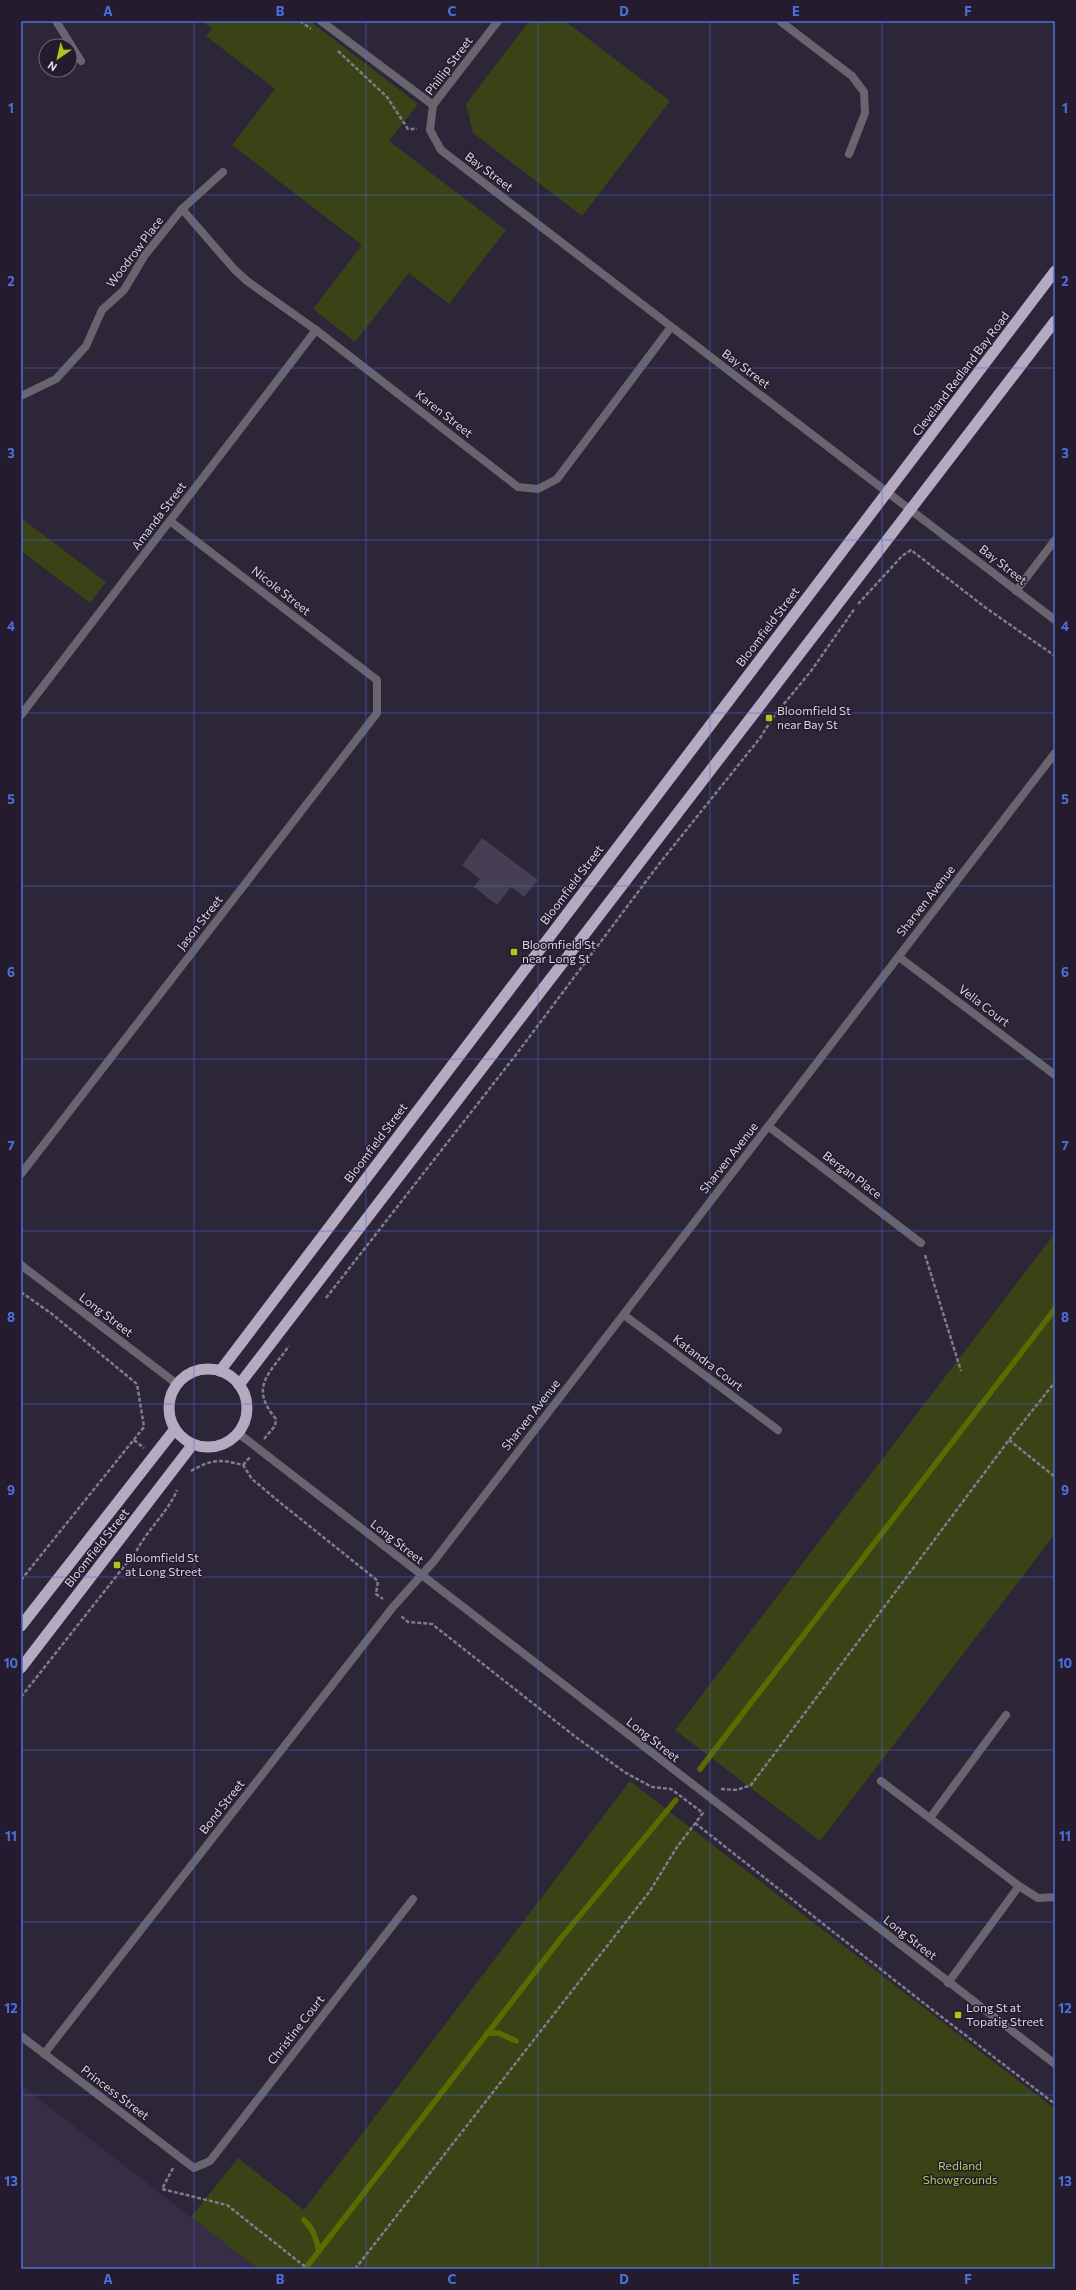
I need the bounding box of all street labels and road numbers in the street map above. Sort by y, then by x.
street label: Phillip Street [422,33,475,98]
street label: Bay Street [463,149,516,194]
street label: Woodrow Place [103,213,165,290]
street label: Cleveland Redland Bay Road [909,308,1012,438]
street label: Bay Street [720,346,773,391]
street label: Karen Street [413,387,476,440]
street label: Amanda Street [128,479,188,552]
street label: Bay Street [977,541,1030,587]
street label: Nicole Street [249,563,314,618]
street label: Bloomfield Street [733,584,802,669]
street label: Bloomfield Street [537,842,606,927]
street label: Sharven Avenue [893,862,957,939]
street label: Jason Street [174,892,226,953]
street label: Vella Court [956,981,1013,1029]
street label: Bloomfield Street [341,1100,410,1185]
street label: Sharven Avenue [696,1119,760,1196]
street label: Bergan Place [820,1148,885,1201]
street label: Long Street [77,1289,136,1339]
street label: Katandra Court [671,1331,747,1393]
street label: Sharven Avenue [498,1376,562,1453]
street label: Bloomfield Street [61,1505,131,1590]
street label: Long Street [368,1516,427,1566]
street label: Long Street [624,1714,683,1764]
street label: Bond Street [196,1776,247,1836]
street label: Long Street [881,1912,940,1962]
street label: Christine Court [264,1992,327,2067]
street label: Princess Street [79,2062,152,2122]

